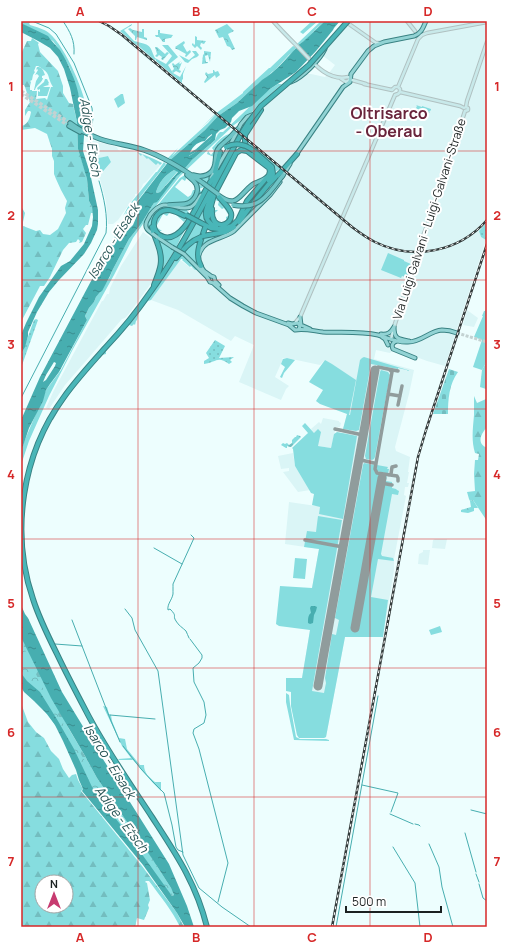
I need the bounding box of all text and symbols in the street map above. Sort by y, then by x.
text: A [76,2,85,20]
text: B [192,2,200,20]
text: C [307,2,317,20]
text: D [423,2,433,20]
text: 1 [8,77,14,95]
text: 1 [494,77,500,95]
water label: Adige - Etsch [76,96,106,179]
district label: Oltrisarco - Oberau [350,102,428,142]
street label: Via Luigi Galvani - Luigi-Galvani-Straße [388,116,470,322]
water label: Isarco - Eisack [83,198,145,282]
text: 2 [7,206,15,224]
text: 2 [493,206,501,224]
text: 3 [7,335,15,353]
text: 3 [493,335,501,353]
text: 4 [7,465,15,483]
text: 4 [493,465,501,483]
text: 5 [7,594,15,612]
text: 5 [493,594,501,612]
water label: Isarco - Eisack [80,720,142,804]
text: 6 [7,723,15,741]
text: 6 [493,723,501,741]
water label: Adige - Etsch [91,782,154,857]
text: 7 [8,852,15,870]
text: 7 [494,852,501,870]
north arrow [34,874,74,914]
text: N [50,876,58,891]
scale bar [346,888,441,914]
text: 500 m [352,893,386,910]
text: A [76,928,85,946]
text: B [192,928,200,946]
text: C [307,928,317,946]
text: D [423,928,433,946]

